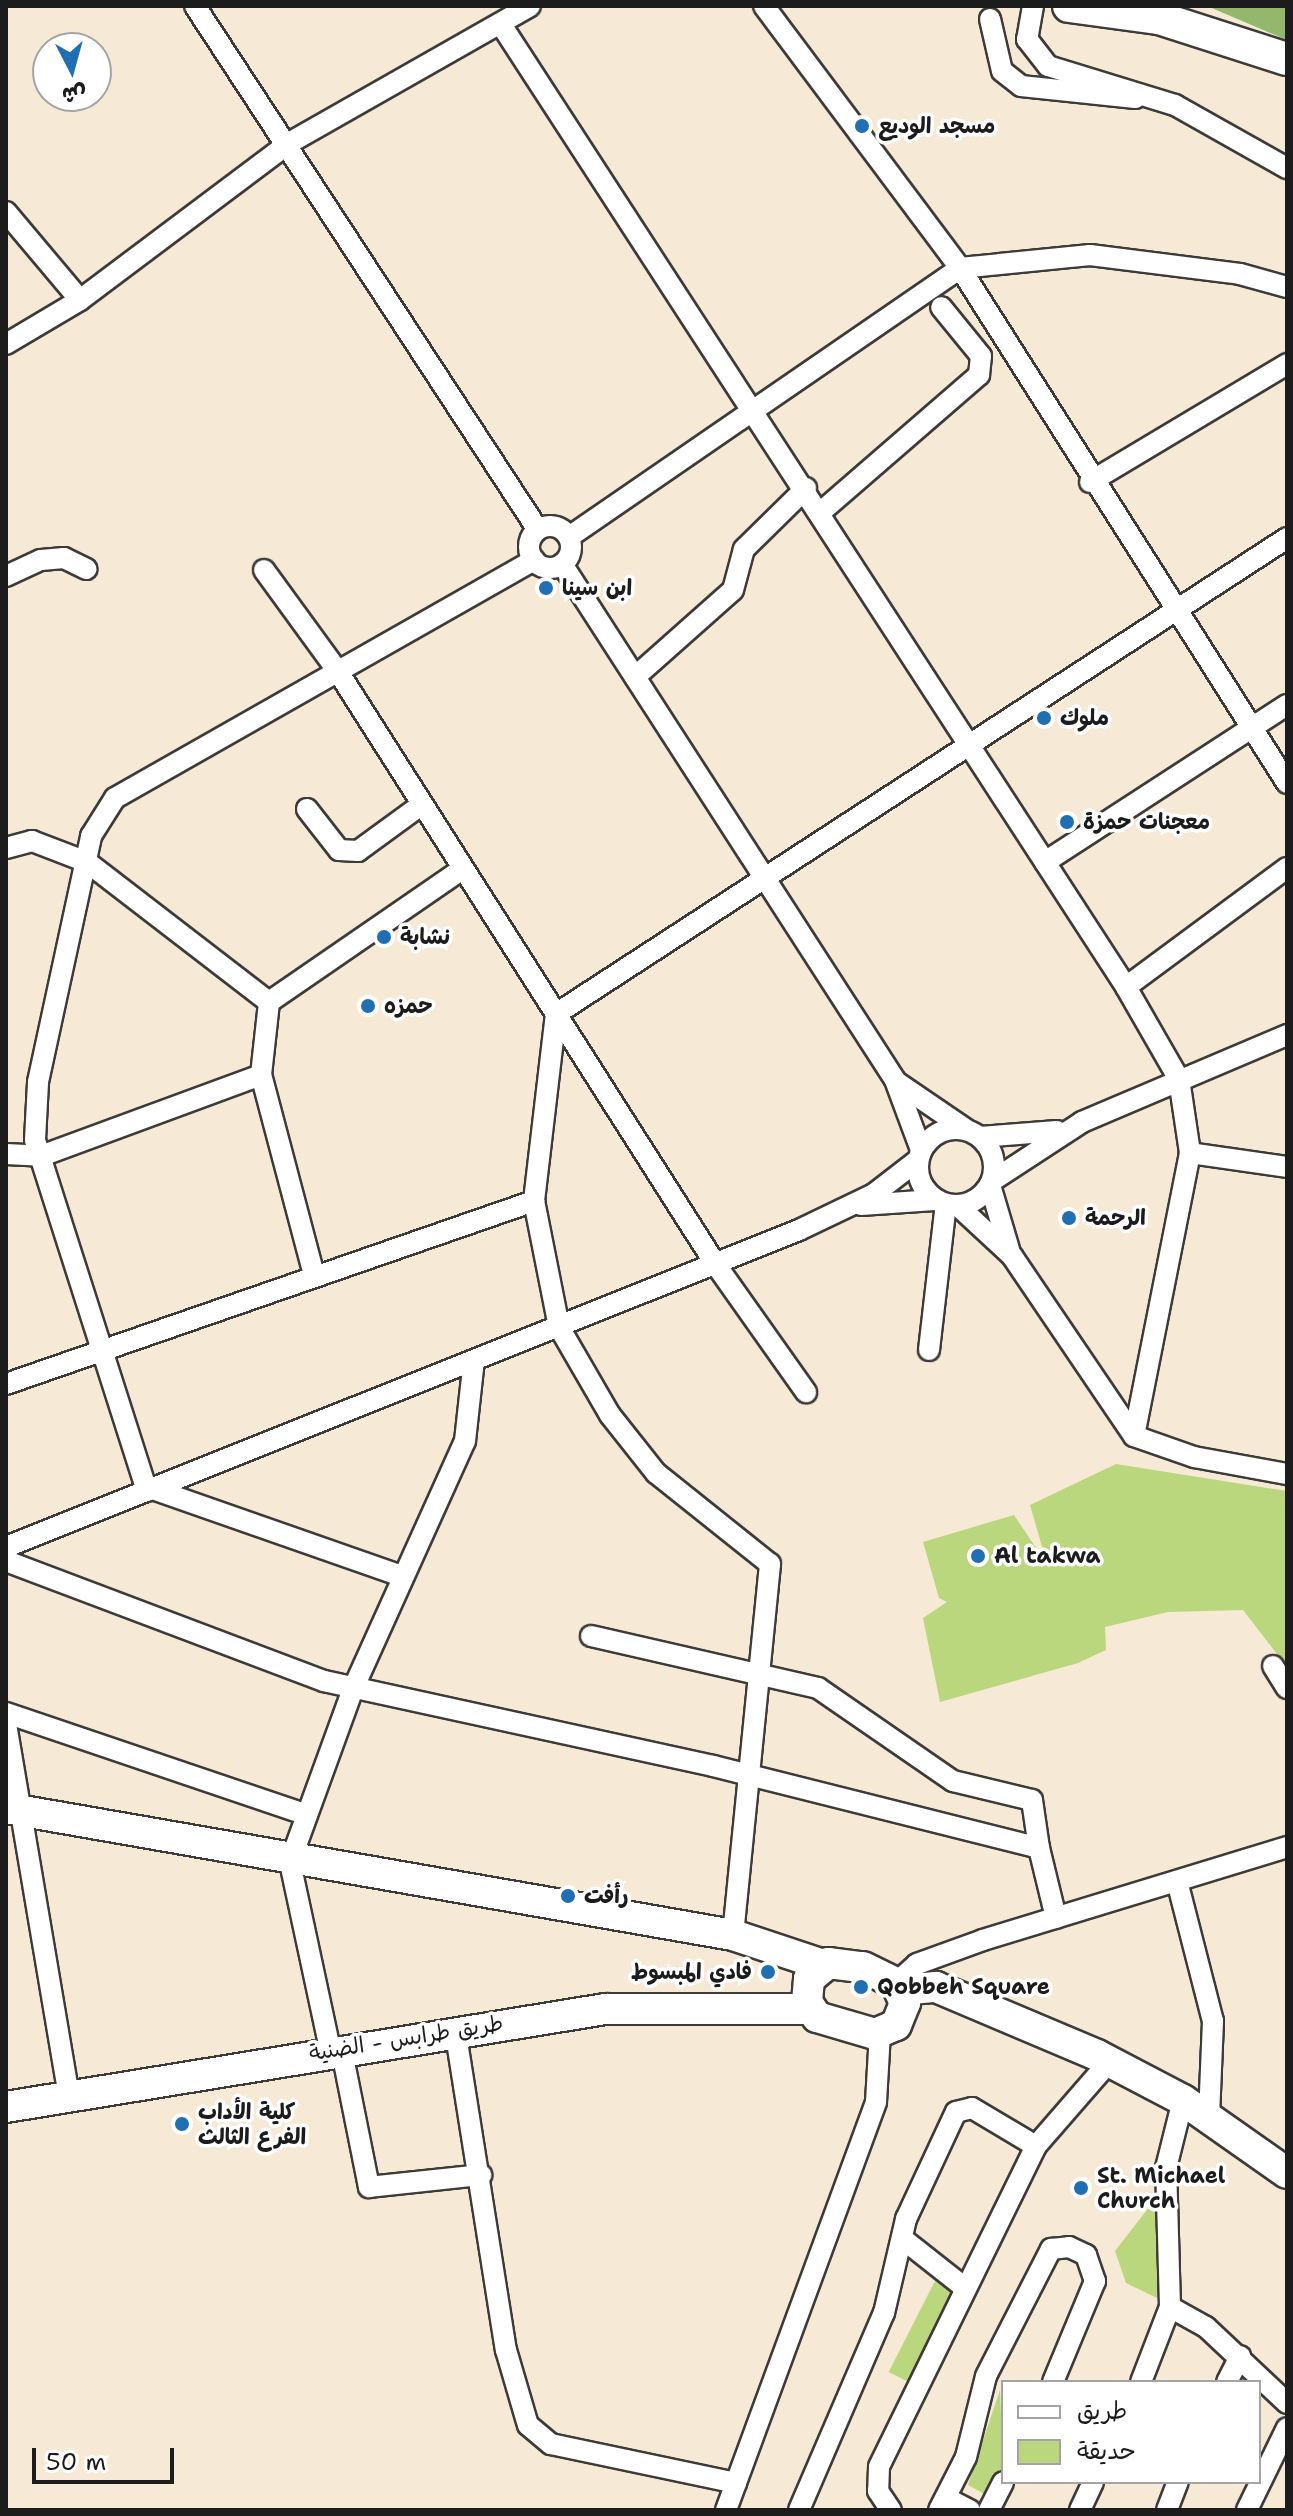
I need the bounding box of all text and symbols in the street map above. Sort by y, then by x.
north arrow [32,32,112,112]
text: ش [61,79,88,110]
place label: مسجد الوديع [878,113,995,139]
marker: مسجد الوديع [853,117,871,135]
place label: ابن سينا [562,575,632,601]
marker: ابن سينا [537,579,555,597]
place label: ملوك [1060,705,1109,731]
marker: ملوك [1035,709,1053,727]
place label: معجنات حمزة [1083,809,1210,835]
marker: معجنات حمزة [1058,813,1076,831]
place label: نشابة [400,924,450,950]
marker: نشابة [375,928,393,946]
place label: حمزه [384,993,433,1019]
marker: حمزه [359,997,377,1015]
place label: الرحمة [1085,1205,1146,1231]
marker: الرحمة [1060,1209,1078,1227]
place label: Al takwa [994,1543,1101,1569]
marker: Al takwa [969,1547,987,1565]
place label: رأفت [584,1883,628,1909]
marker: رأفت [559,1887,577,1905]
place label: فادي المبسوط [631,1959,752,1985]
marker: فادي المبسوط [759,1963,777,1981]
place label: Qobbeh Square [877,1974,1050,2000]
marker: Qobbeh Square [852,1978,870,1996]
street label: طريق طرابس - الضنية [307,2010,505,2066]
place label: كلية الأداب الفرع الثالث [198,2098,306,2150]
marker: كلية الأداب الفرع الثالث [173,2115,191,2133]
place label: St. Michael Church [1097,2162,1225,2214]
marker: St. Michael Church [1072,2179,1090,2197]
legend [1001,2380,1261,2484]
text: طريق [1077,2395,1127,2427]
scale bar [36,2432,178,2482]
text: حديقة [1077,2435,1136,2467]
text: 50 m [46,2446,106,2478]

